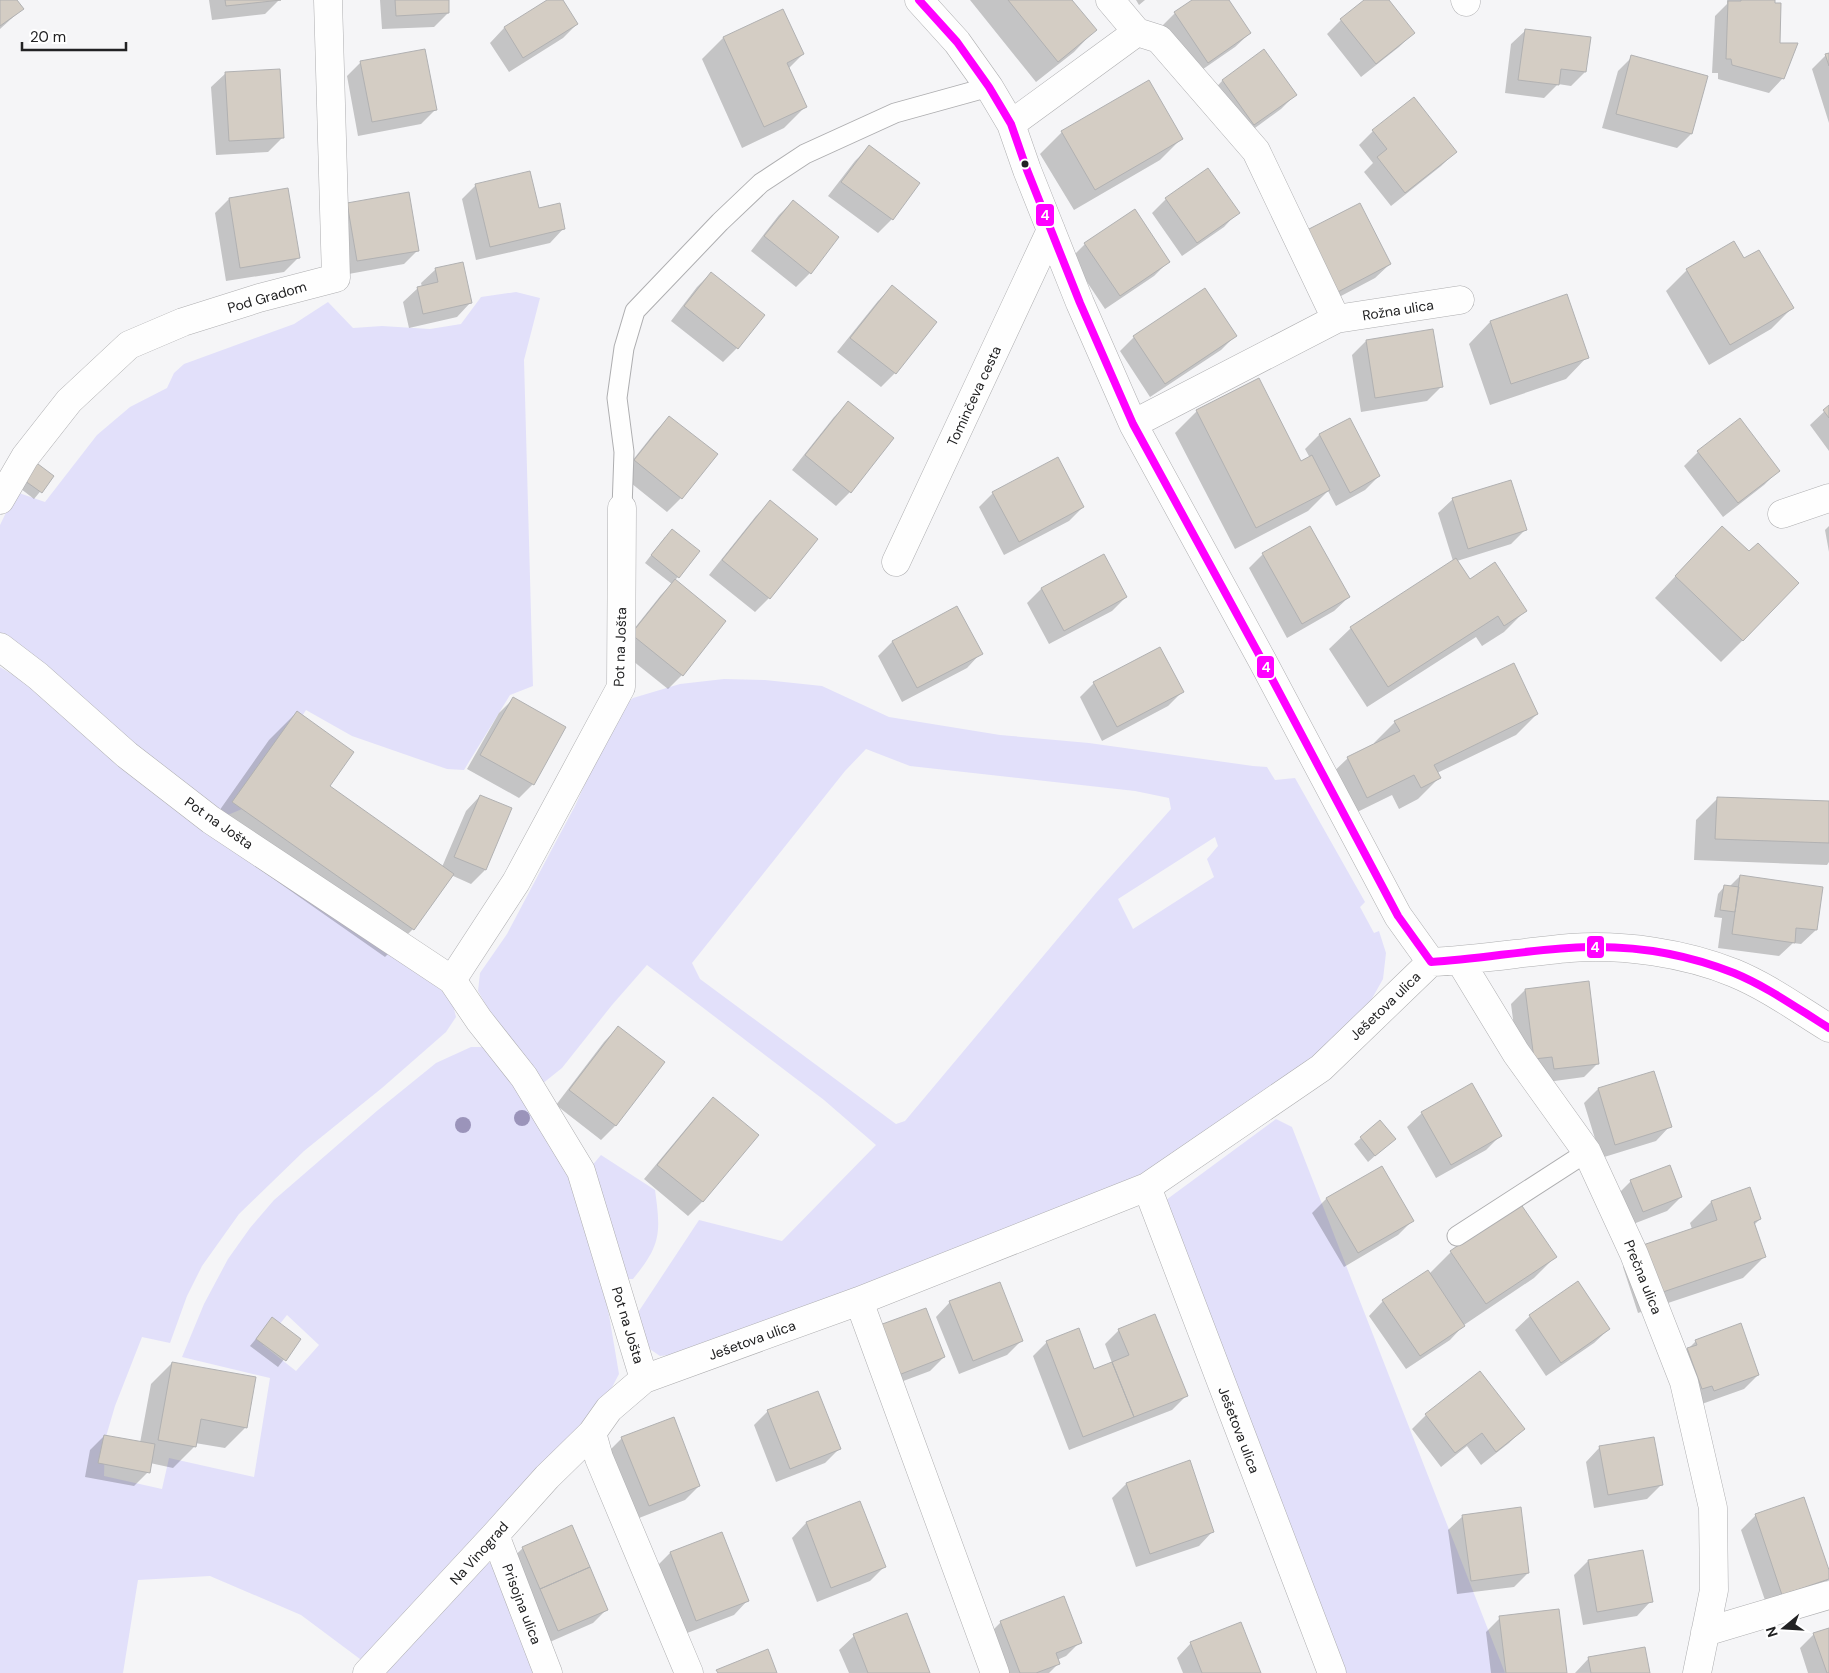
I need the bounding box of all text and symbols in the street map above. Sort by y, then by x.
scale bar [22,20,126,52]
text: 20 m [30,27,66,47]
unlabelled marker [1020,159,1030,169]
line badge: 4 [1035,203,1055,227]
text: 4 [1040,206,1050,224]
street label: Pod Gradom [225,277,309,317]
street label: Rožna ulica [1361,295,1435,325]
street label: Tominčeva cesta [943,343,1005,449]
street label: Pot na Jošta [610,607,630,687]
line badge: 4 [1256,655,1275,679]
text: 4 [1261,658,1271,676]
street label: Pot na Jošta [181,793,257,853]
line badge: 4 [1586,935,1605,959]
text: 4 [1590,938,1600,956]
street label: Ješetova ulica [1346,968,1424,1044]
street label: Prečna ulica [1620,1237,1666,1317]
street label: Pot na Jošta [608,1284,648,1366]
street label: Ješetova ulica [706,1316,798,1364]
street label: Ješetova ulica [1214,1384,1264,1476]
street label: Na Vinograd [446,1518,512,1588]
street label: Prisojna ulica [498,1561,546,1647]
north arrow [1759,1603,1809,1653]
text: N [1761,1624,1782,1640]

